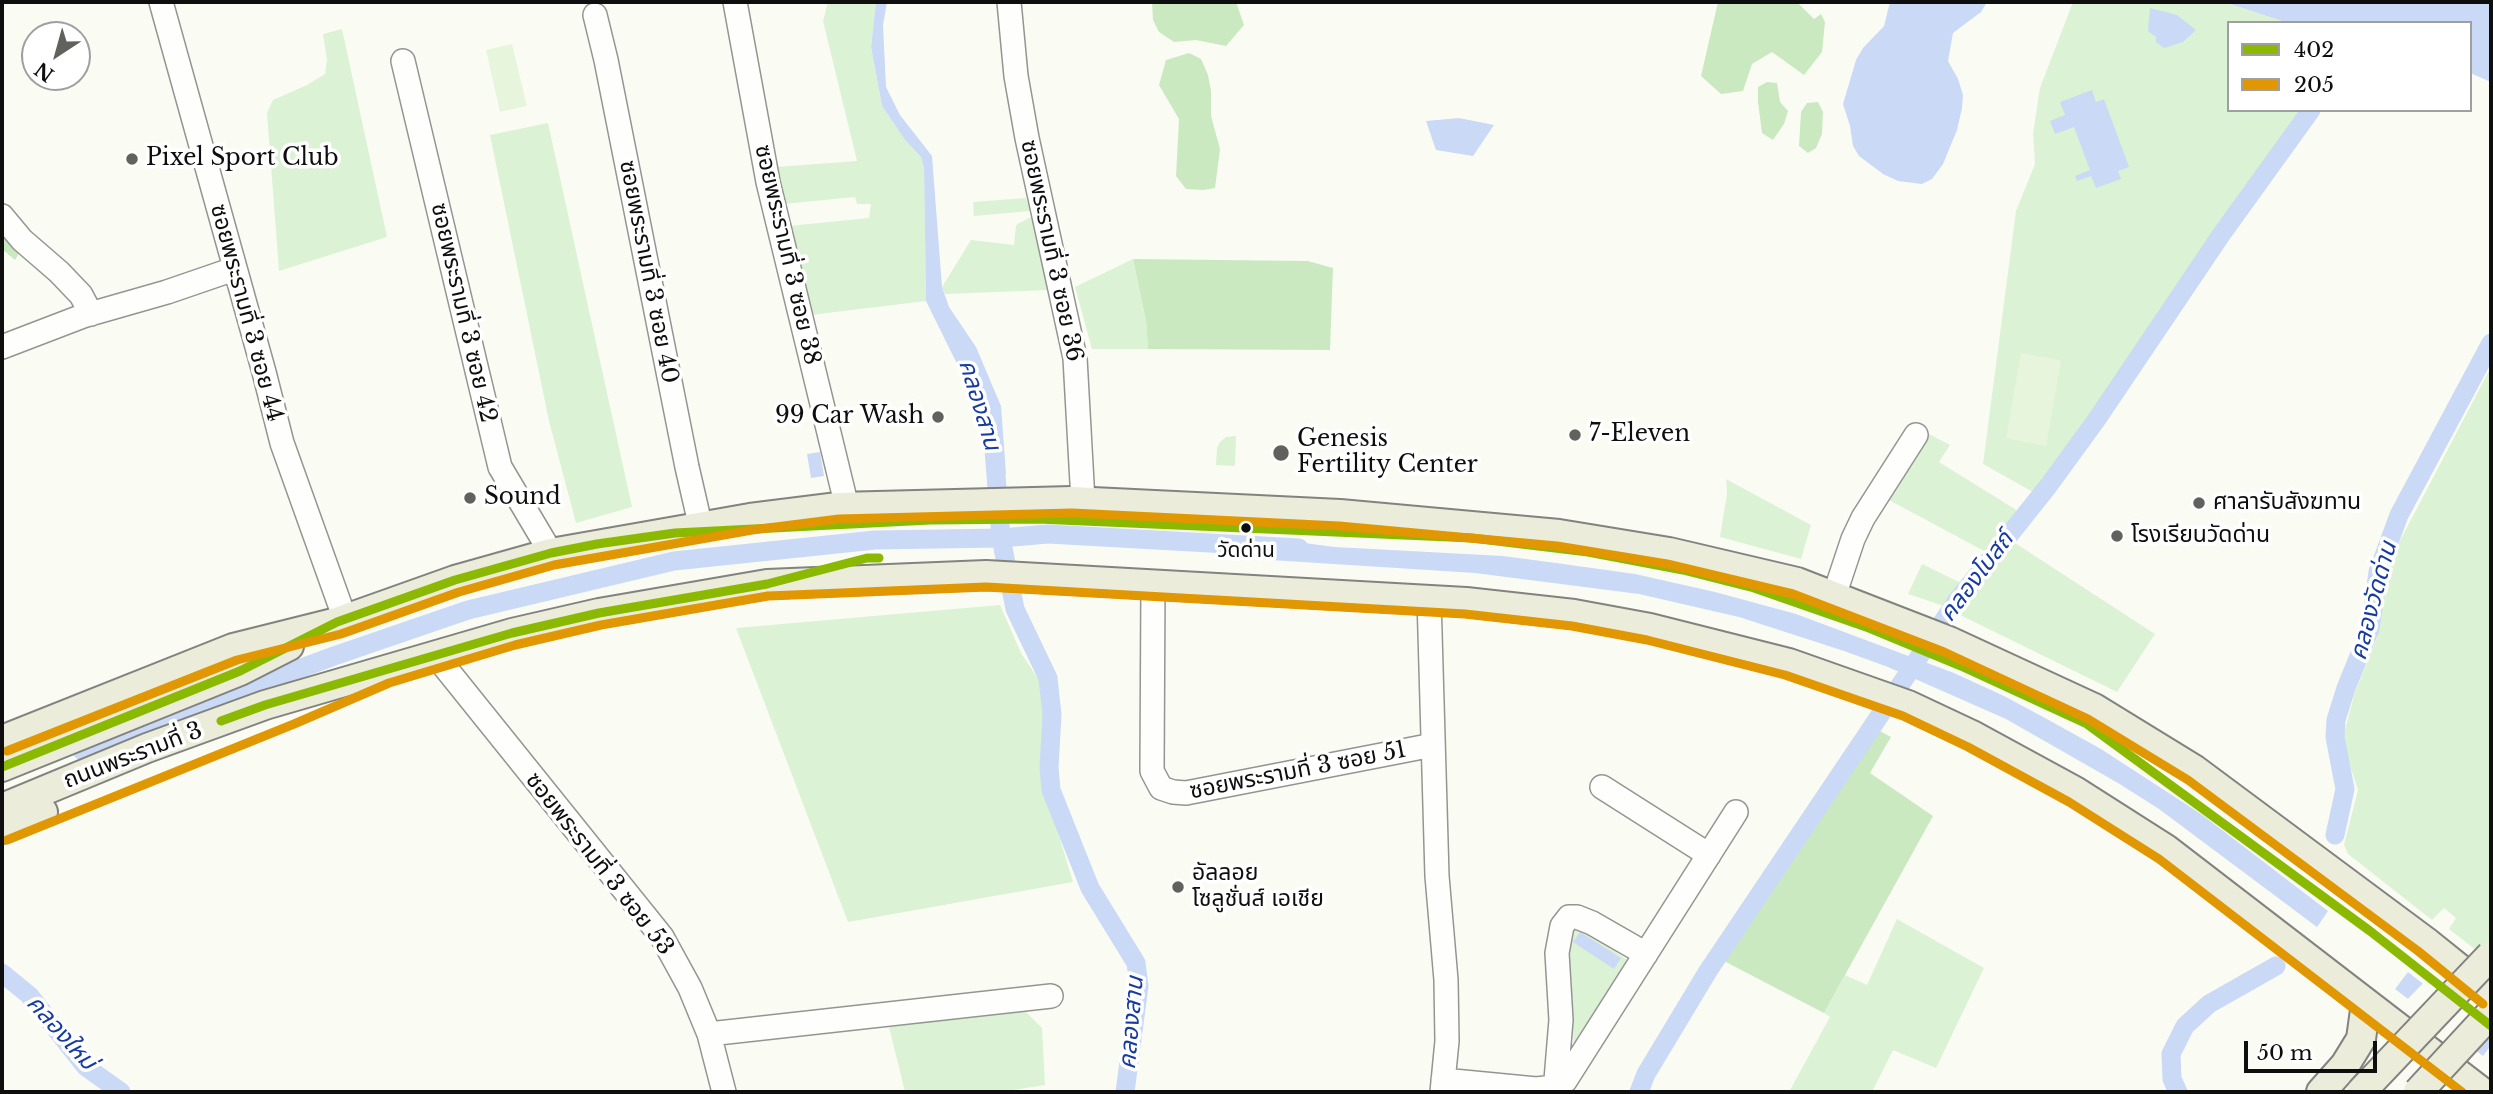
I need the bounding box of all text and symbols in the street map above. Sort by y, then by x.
north arrow [21,21,91,91]
legend [2227,21,2472,112]
text: 402 [2294,37,2334,63]
text: N [31,57,59,86]
text: 205 [2294,72,2334,98]
street label: ซอยพระรามที่ 3 ซอย 36 [1014,138,1088,364]
street label: ซอยพระรามที่ 3 ซอย 38 [748,142,826,368]
place label: Pixel Sport Club [146,145,338,173]
marker: Pixel Sport Club [124,151,140,167]
street label: ซอยพระรามที่ 3 ซอย 40 [613,158,683,386]
street label: ซอยพระรามที่ 3 ซอย 42 [424,200,502,426]
street label: ซอยพระรามที่ 3 ซอย 44 [204,201,288,425]
water label: คลองสาน [952,356,1006,454]
place label: 99 Car Wash [775,403,924,431]
marker: 99 Car Wash [930,409,946,425]
place label: 7-Eleven [1589,421,1690,449]
place label: Genesis Fertility Center [1297,426,1478,480]
marker: 7-Eleven [1567,427,1583,443]
marker: Genesis Fertility Center [1271,443,1291,463]
place label: Sound [484,484,561,512]
place label: ศาลารับสังฆทาน [2213,489,2361,517]
marker: Sound [462,490,478,506]
marker: ศาลารับสังฆทาน [2191,495,2207,511]
marker: วัดด่าน [1239,521,1253,535]
place label: โรงเรียนวัดด่าน [2131,522,2270,550]
water label: คลองโบสถ์ [1934,526,2020,628]
marker: โรงเรียนวัดด่าน [2109,528,2125,544]
place label: วัดด่าน [1217,538,1275,564]
water label: คลองวัดด่าน [2344,539,2404,663]
street label: ถนนพระรามที่ 3 [60,717,206,795]
street label: ซอยพระรามที่ 3 ซอย 51 [1187,736,1409,806]
street label: ซอยพระรามที่ 3 ซอย 53 [519,767,679,961]
place label: อัลลอย โซลูชั่นส์ เอเชีย [1192,860,1324,914]
marker: อัลลอย โซลูชั่นส์ เอเชีย [1170,879,1186,895]
water label: คลองสาน [1114,975,1150,1071]
water label: คลองใหม่ [20,990,102,1076]
scale bar [2248,1028,2381,1072]
text: 50 m [2257,1040,2312,1066]

